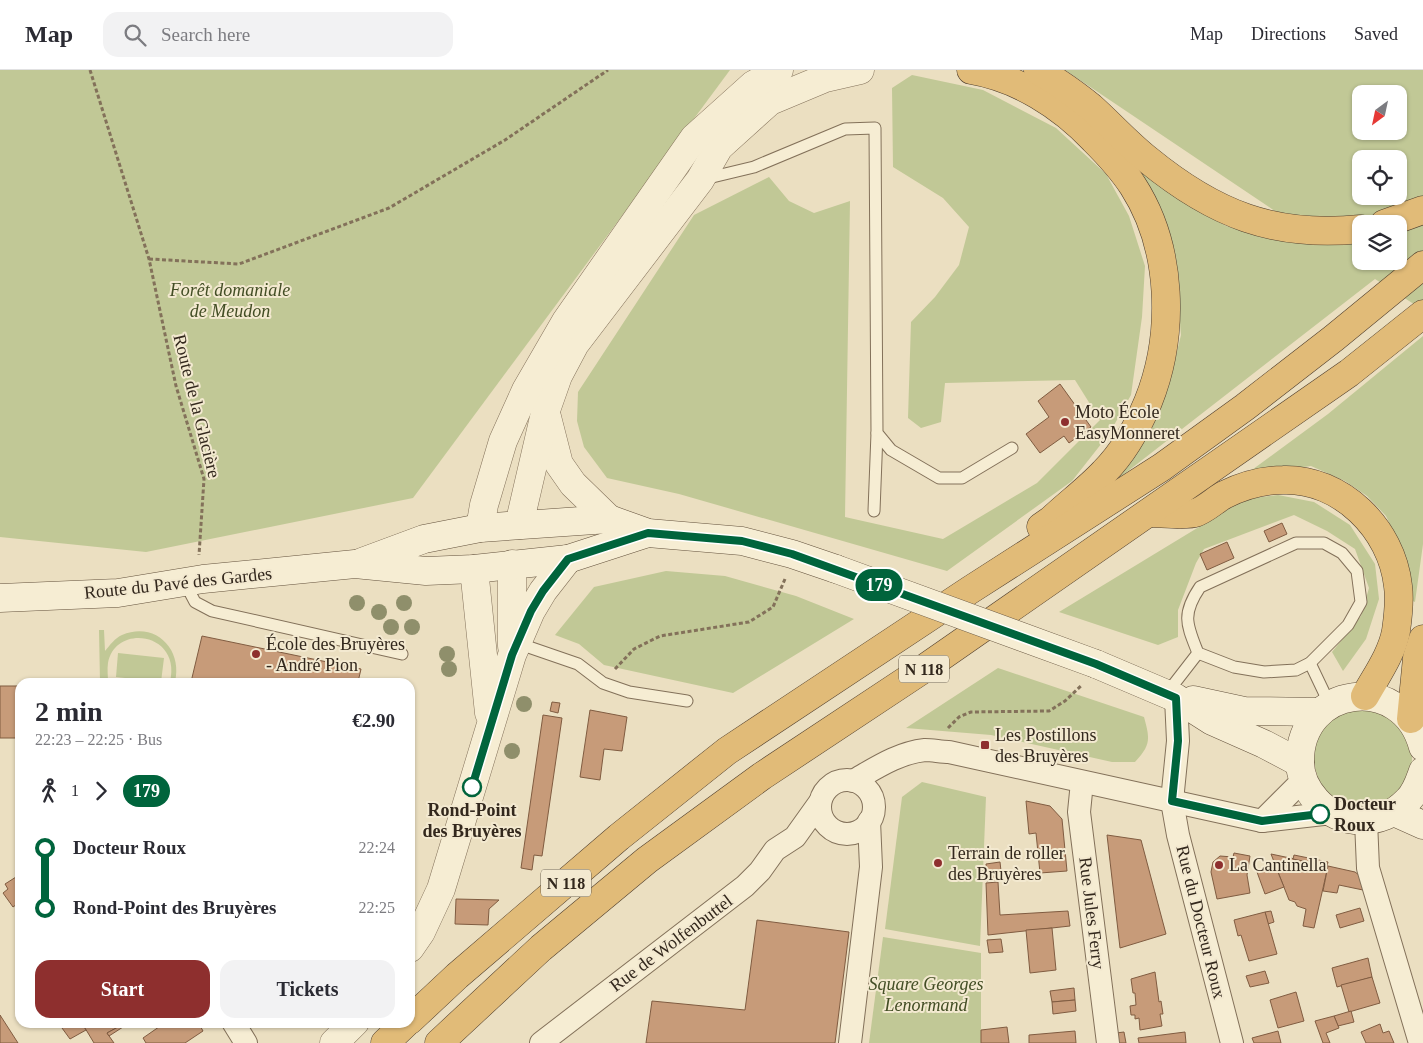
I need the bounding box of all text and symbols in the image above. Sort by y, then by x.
search box [103,12,453,57]
text: Map [25,21,73,47]
icon: search [121,21,149,49]
text: Search here [161,24,250,45]
text: Map [1190,24,1223,44]
text: Directions [1251,24,1326,44]
text: Saved [1354,24,1398,44]
north arrow [1352,85,1408,140]
map controls [1352,85,1407,270]
button: locate [1352,150,1407,205]
button: layers [1352,215,1407,270]
park label: Forêt domaniale de Meudon [169,280,290,321]
street label: Route de la Glacière [169,332,225,480]
place label: Moto École EasyMonneret [1075,401,1180,443]
marker: Moto École EasyMonneret [1059,416,1071,428]
street label: Route du Pavé des Gardes [83,563,273,603]
line badge: 179 [850,569,908,601]
text: 179 [866,575,893,595]
place label: École des Bruyères - André Pion [266,633,405,675]
marker: École des Bruyères - André Pion [250,648,262,660]
road number: N 118 [899,656,949,682]
text: 2 min [35,696,103,727]
text: €2.90 [352,710,395,731]
place label: Les Postillons des Bruyères [995,725,1097,766]
text: 22:23 – 22:25 · Bus [35,731,162,748]
marker: Les Postillons des Bruyères [979,739,991,751]
icon: walk [35,777,63,805]
icon: forward [87,777,115,805]
marker: Rond-Point des Bruyères [462,777,482,797]
text: 179 [133,781,160,801]
text: 1 [71,782,79,799]
place label: Docteur Roux [1334,794,1396,835]
place label: Rond-Point des Bruyères [422,800,522,841]
marker: Docteur Roux [1310,804,1330,824]
text: Docteur Roux [73,837,186,858]
text: 22:24 [359,839,395,856]
place label: Terrain de roller des Bruyères [948,843,1065,884]
street label: Rue du Docteur Roux [1172,843,1230,1001]
place label: La Cantinella [1229,855,1326,875]
street label: Rue Jules Ferry [1075,856,1109,970]
marker: Terrain de roller des Bruyères [932,857,944,869]
marker: La Cantinella [1213,859,1225,871]
road number: N 118 [541,870,591,896]
street label: Rue de Wolfenbuttel [606,890,736,996]
text: Rond-Point des Bruyères [73,897,276,918]
text: 22:25 [359,899,395,916]
button: Start [35,960,210,1018]
button: Tickets [220,960,395,1018]
park label: Square Georges Lenormand [868,974,984,1015]

